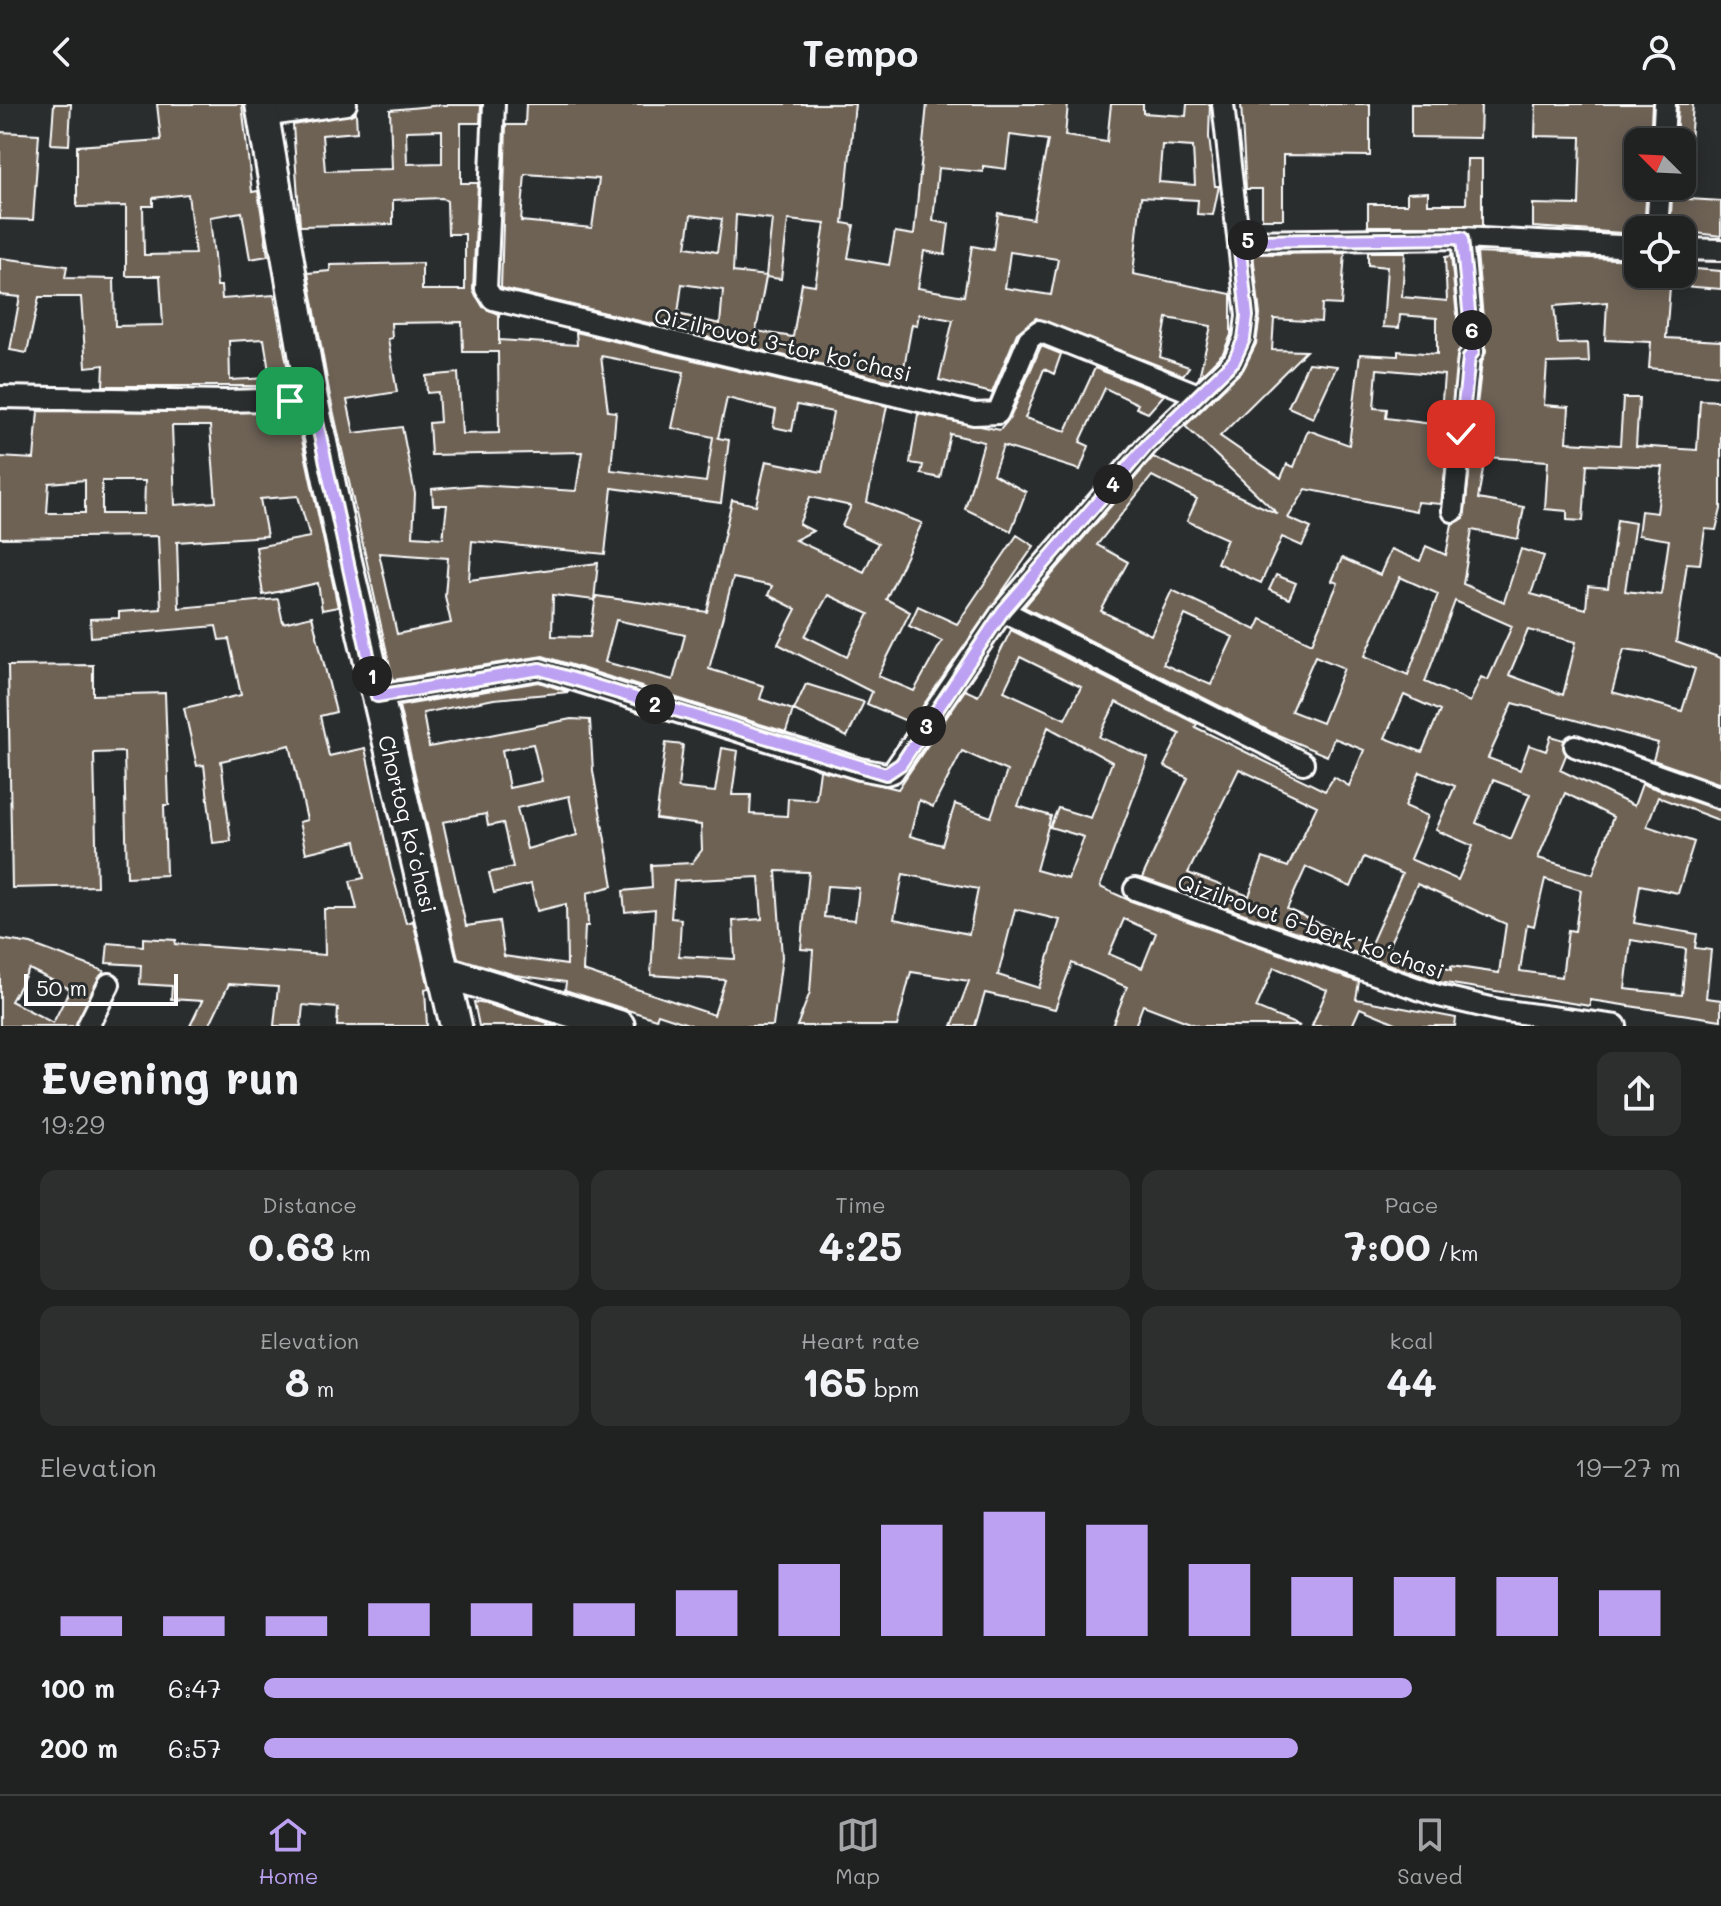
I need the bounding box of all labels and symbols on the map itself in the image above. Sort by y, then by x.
north arrow [1624,128,1696,200]
pin: 5 [1228,220,1268,260]
street label: Qizilrovot 3-tor koʻchasi [651,300,915,388]
pin: 6 [1452,310,1492,350]
pin [256,367,324,435]
pin [1427,400,1495,468]
pin: 4 [1093,464,1133,504]
pin: 1 [352,656,392,696]
pin: 2 [635,684,675,724]
pin: 3 [906,706,946,746]
street label: Chortoq koʻchasi [372,732,444,916]
street label: Qizilrovot 6-berk koʻchasi [1174,867,1448,985]
scale bar [24,970,178,1006]

